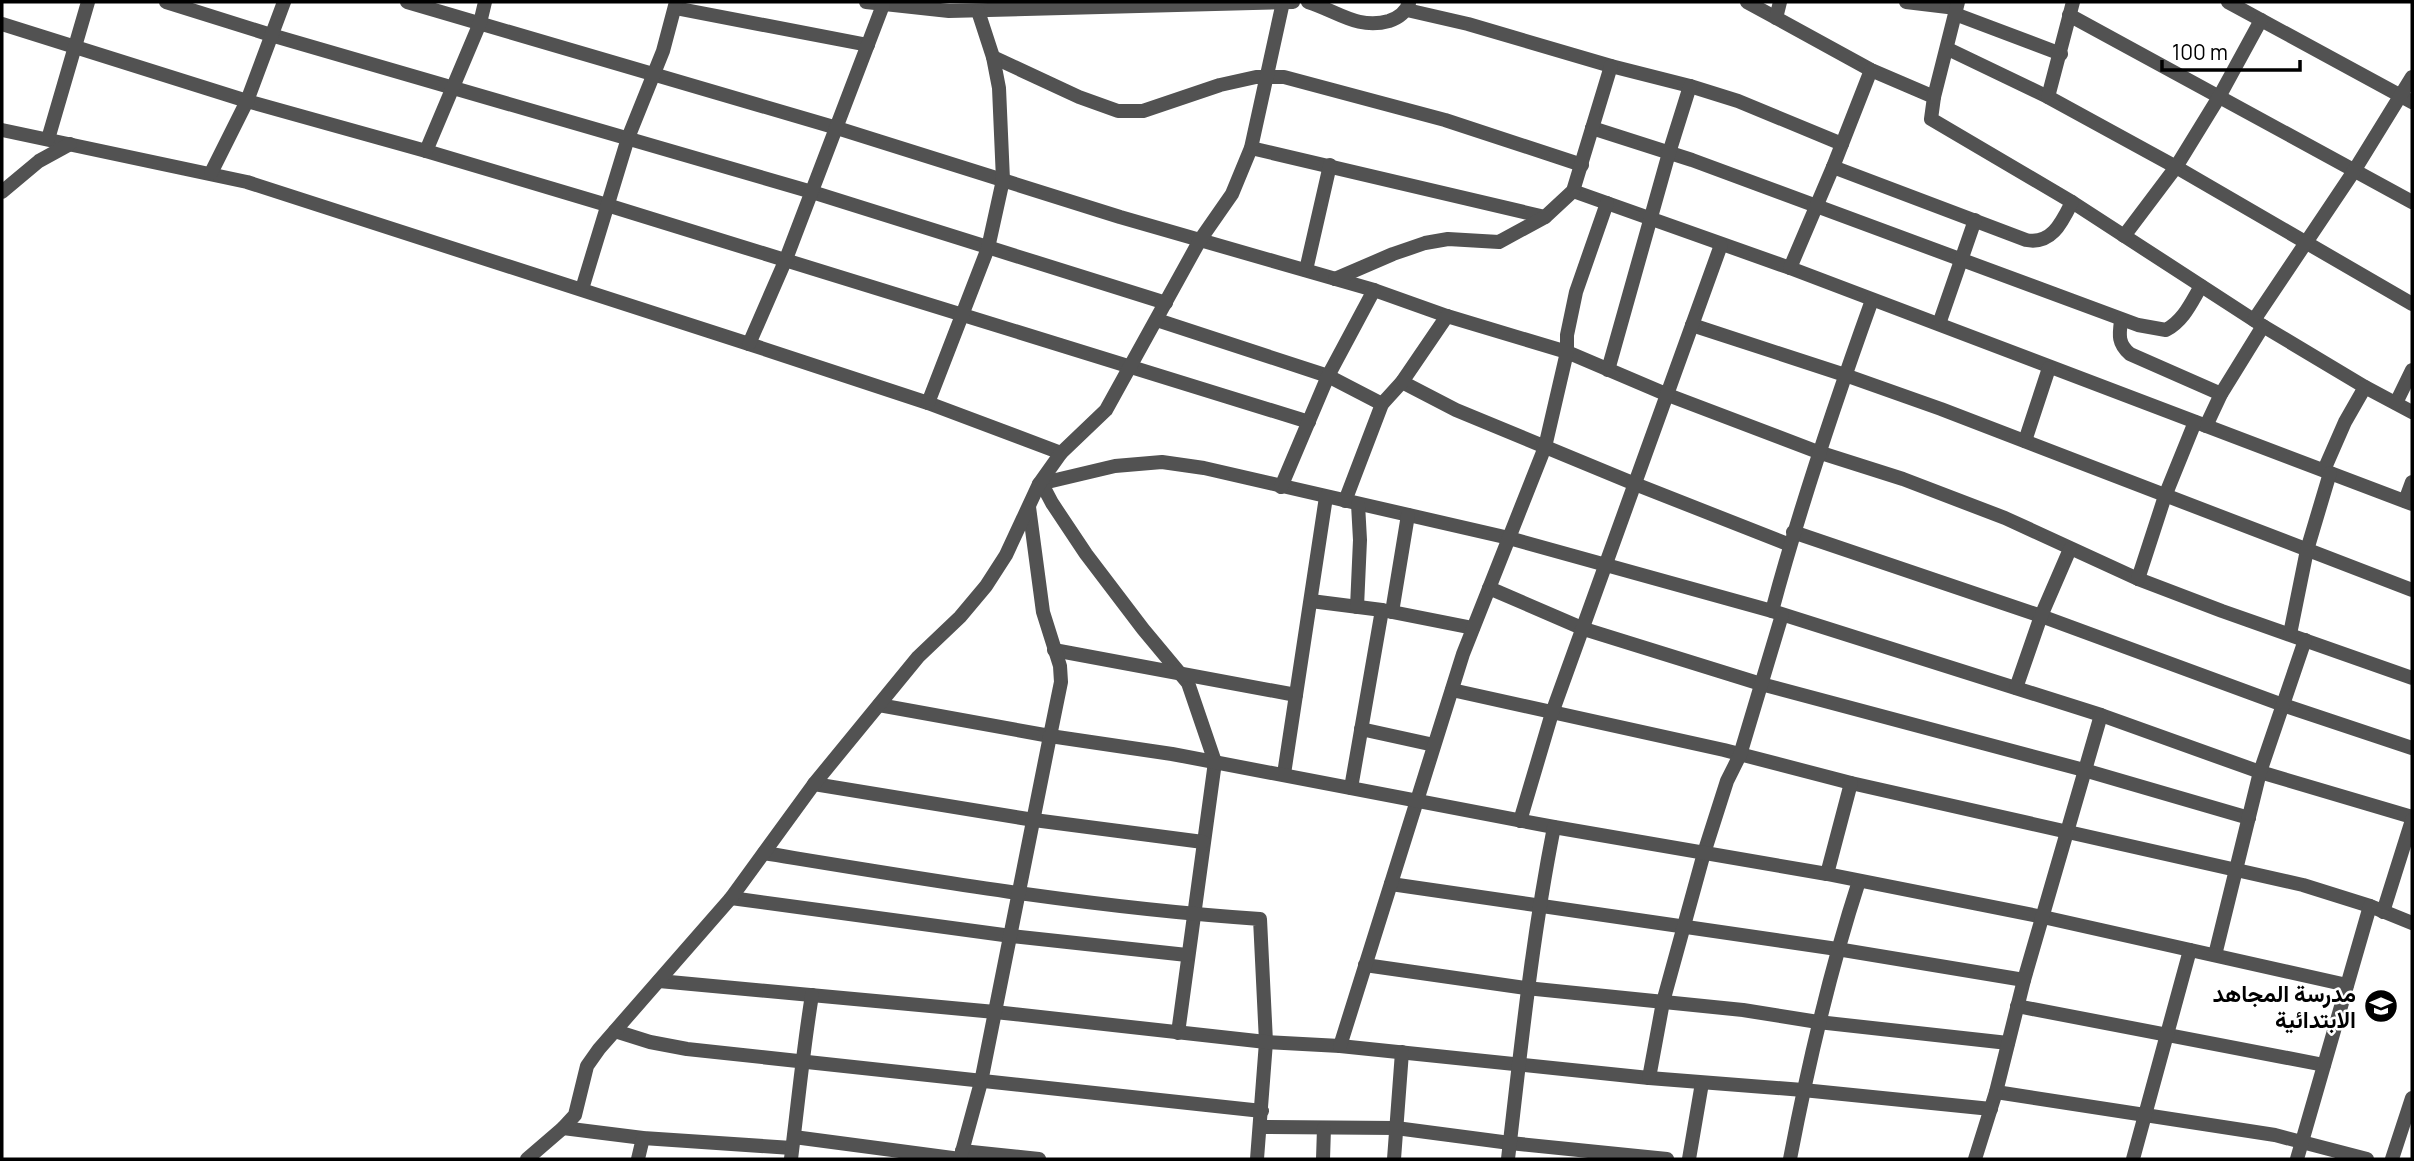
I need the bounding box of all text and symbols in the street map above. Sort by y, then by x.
scale bar [2162,28,2300,72]
text: 100 m [2172,38,2228,66]
place label: مدرسة المجاهد الابتدائية [2213,977,2356,1035]
school or university icon: مدرسة المجاهد الابتدائية [2362,987,2400,1025]

